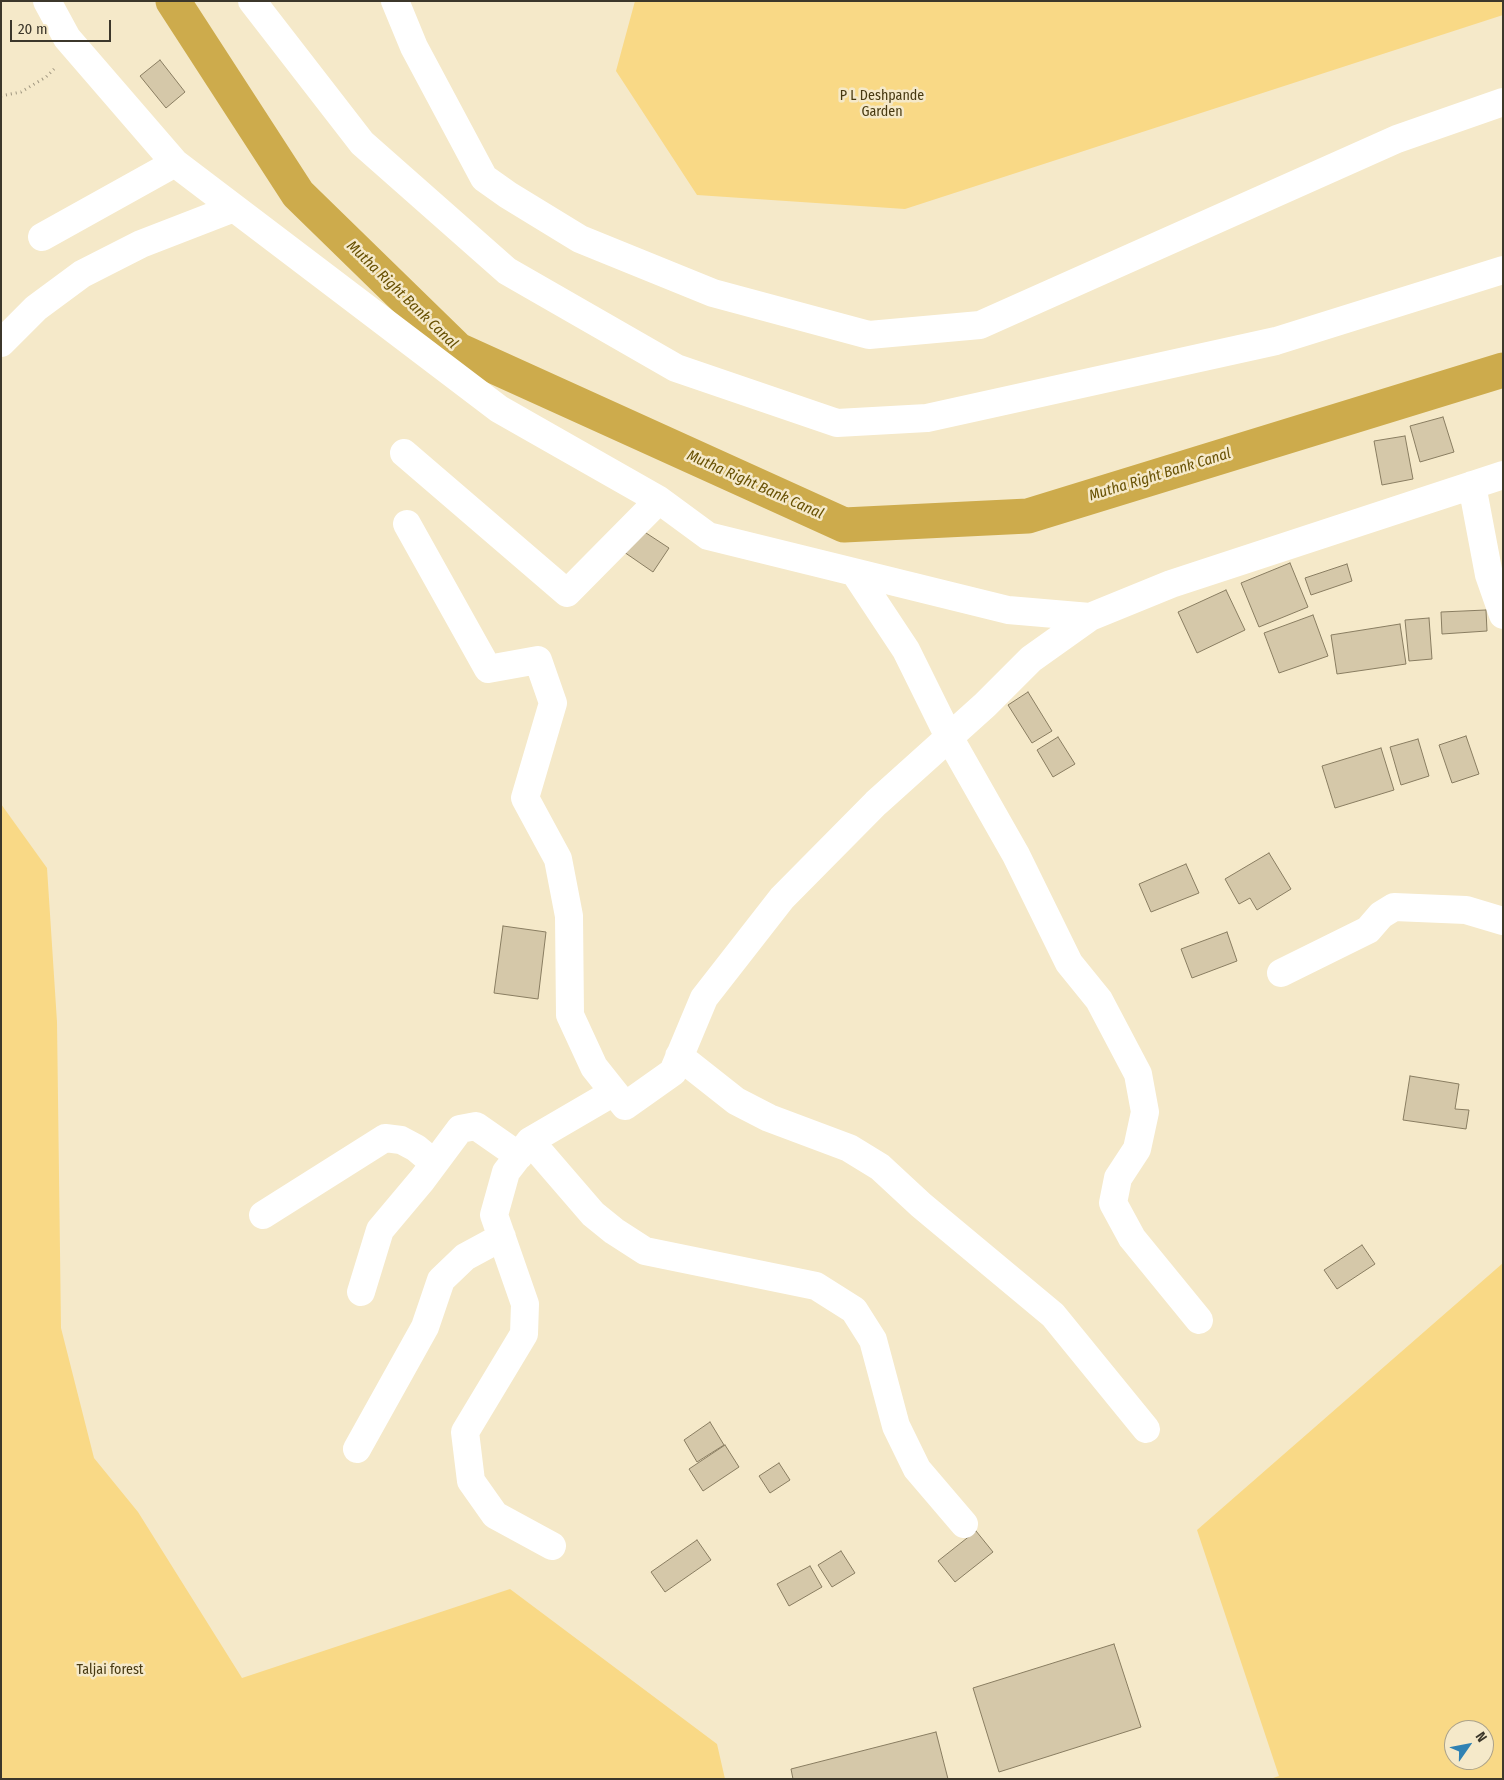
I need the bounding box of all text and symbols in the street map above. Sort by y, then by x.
scale bar [12,10,114,42]
text: 20 m [18,20,48,38]
park label: P L Deshpande Garden [840,88,924,120]
water label: Mutha Right Bank Canal [343,237,461,353]
water label: Mutha Right Bank Canal [1087,445,1233,505]
water label: Mutha Right Bank Canal [684,447,826,523]
park label: Taljai forest [77,1662,143,1678]
north arrow [1444,1720,1494,1770]
text: N [1472,1729,1491,1745]

